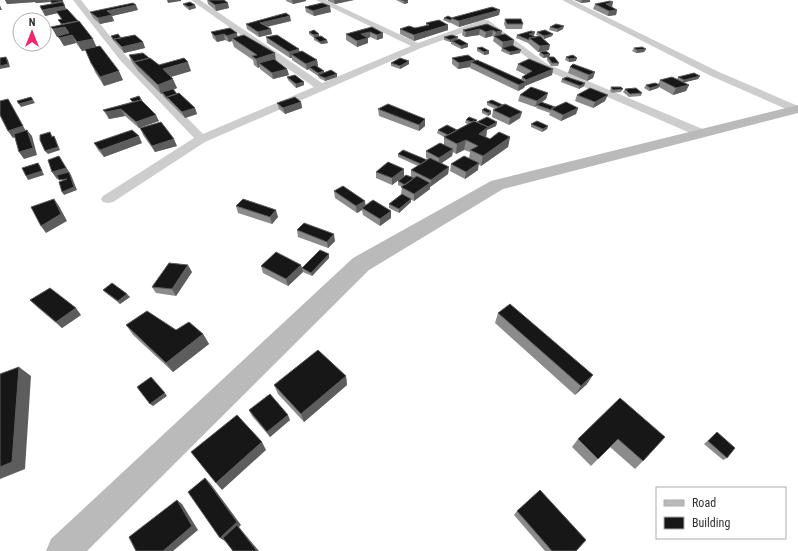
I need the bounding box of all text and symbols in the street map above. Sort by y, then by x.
north arrow [12,12,52,52]
text: N [29,16,36,29]
legend [656,487,786,539]
text: Road [692,496,716,510]
text: Building [692,516,730,530]

